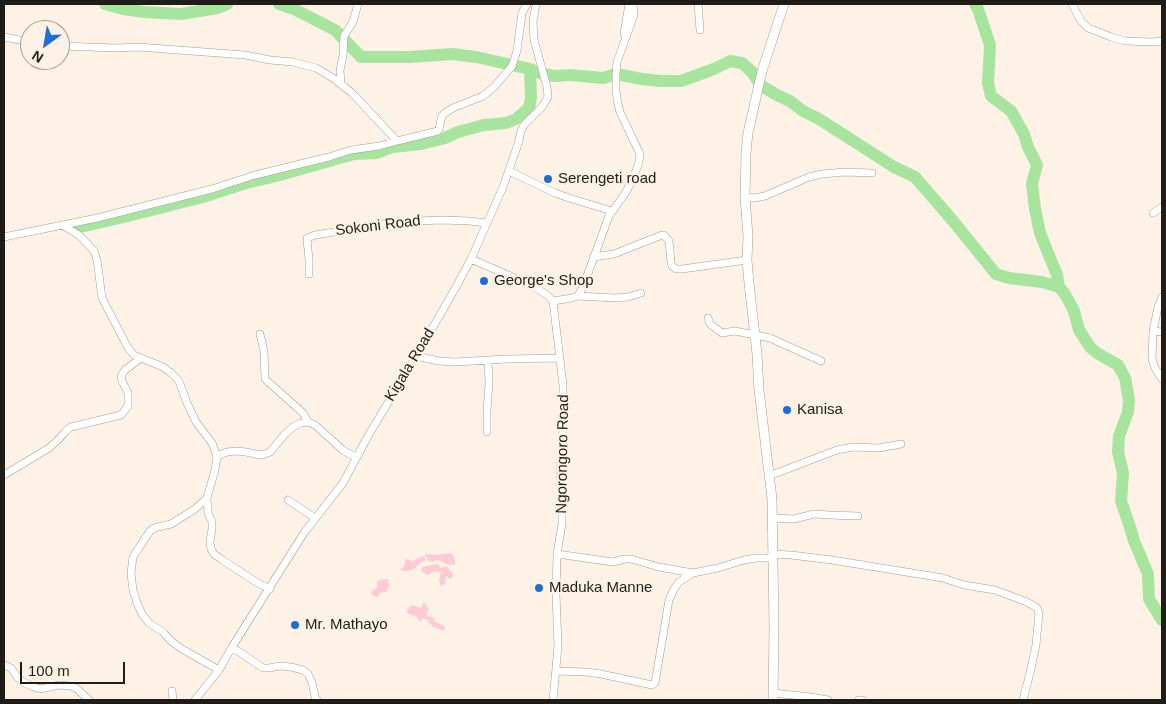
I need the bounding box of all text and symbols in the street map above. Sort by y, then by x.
north arrow [20,20,70,70]
text: N [29,47,46,66]
place label: Serengeti road [558,170,656,188]
marker: Serengeti road [542,173,554,185]
street label: Sokoni Road [334,212,422,240]
place label: George's Shop [494,272,594,290]
marker: George's Shop [478,275,490,287]
street label: Kigala Road [381,325,439,405]
street label: Ngorongoro Road [553,394,573,514]
place label: Kanisa [797,401,843,419]
marker: Kanisa [781,404,793,416]
place label: Maduka Manne [549,579,652,597]
marker: Maduka Manne [533,582,545,594]
place label: Mr. Mathayo [305,616,388,634]
marker: Mr. Mathayo [289,619,301,631]
scale bar [22,652,128,684]
text: 100 m [28,662,70,679]

